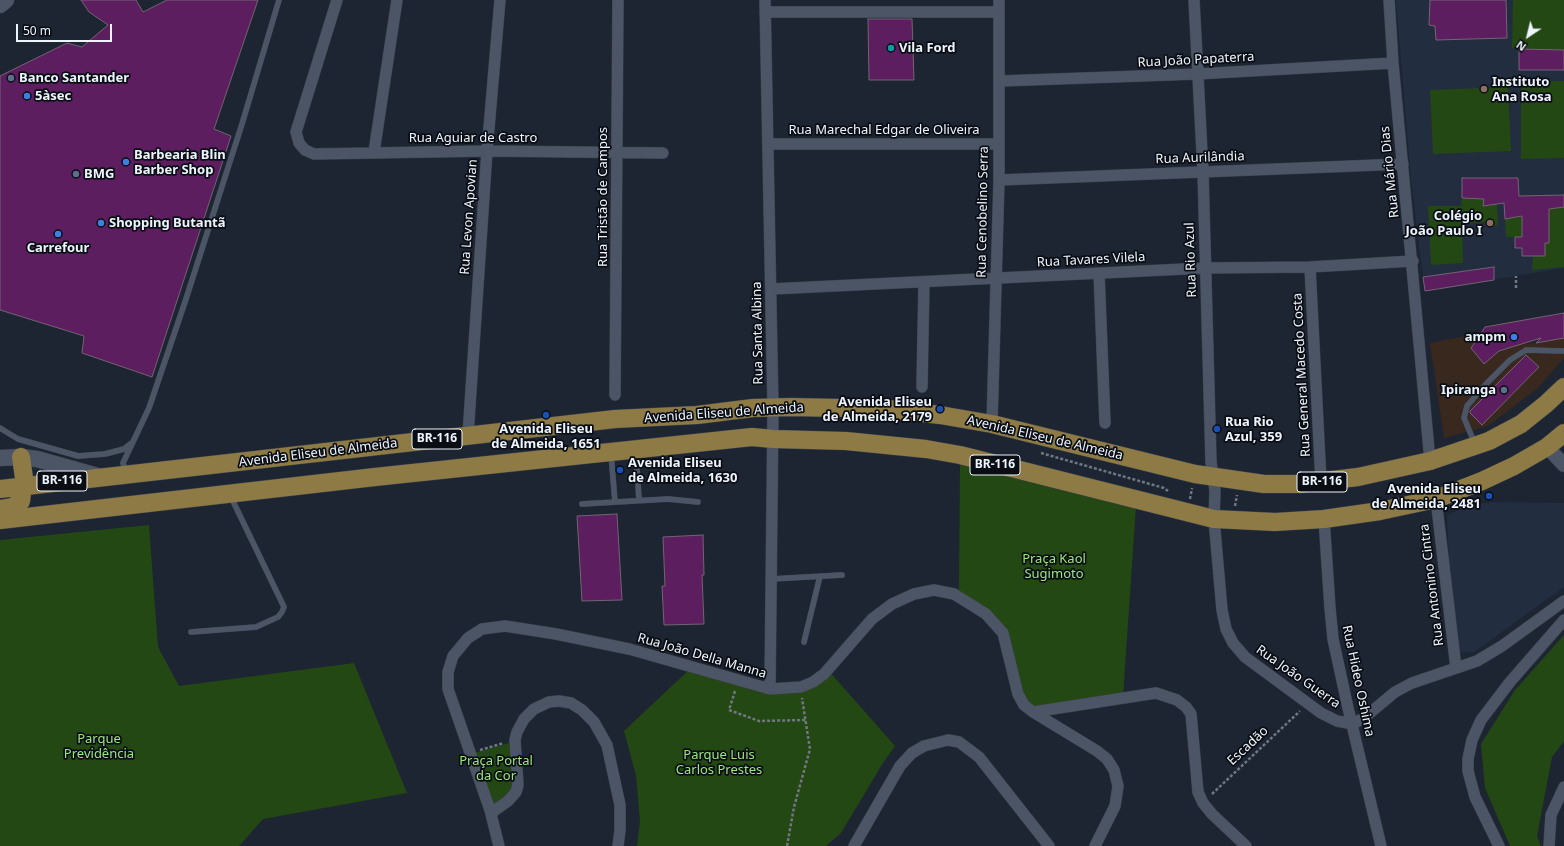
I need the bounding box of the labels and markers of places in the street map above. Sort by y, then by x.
place label: Vila Ford [899,40,955,56]
marker: Vila Ford [886,43,896,53]
place label: Banco Santander [19,70,129,86]
marker: Banco Santander [6,73,16,83]
place label: Instituto Ana Rosa [1492,74,1552,105]
marker: Instituto Ana Rosa [1479,84,1489,94]
place label: 5àsec [35,88,71,104]
marker: 5àsec [22,91,32,101]
place label: Barbearia Blin Barber Shop [134,147,226,178]
marker: Barbearia Blin Barber Shop [121,157,131,167]
place label: BMG [84,166,114,182]
marker: BMG [71,169,81,179]
place label: Colégio João Paulo I [1406,208,1482,239]
place label: Shopping Butantã [109,215,226,231]
marker: Shopping Butantã [96,218,106,228]
marker: Colégio João Paulo I [1485,218,1495,228]
marker: Carrefour [53,229,63,239]
place label: Carrefour [27,240,89,256]
place label: ampm [1465,329,1506,345]
marker: ampm [1509,332,1519,342]
place label: Ipiranga [1441,382,1496,398]
marker: Ipiranga [1499,385,1509,395]
place label: Avenida Eliseu de Almeida, 2179 [823,394,932,425]
marker: Avenida Eliseu de Almeida, 2179 [935,404,945,414]
marker: Avenida Eliseu de Almeida, 1651 [541,410,551,420]
place label: Rua Rio Azul, 359 [1225,414,1282,445]
place label: Avenida Eliseu de Almeida, 1651 [491,421,601,452]
marker: Rua Rio Azul, 359 [1212,424,1222,434]
place label: Avenida Eliseu de Almeida, 1630 [628,455,737,486]
marker: Avenida Eliseu de Almeida, 1630 [615,465,625,475]
place label: Avenida Eliseu de Almeida, 2481 [1372,481,1481,512]
marker: Avenida Eliseu de Almeida, 2481 [1484,491,1494,501]

